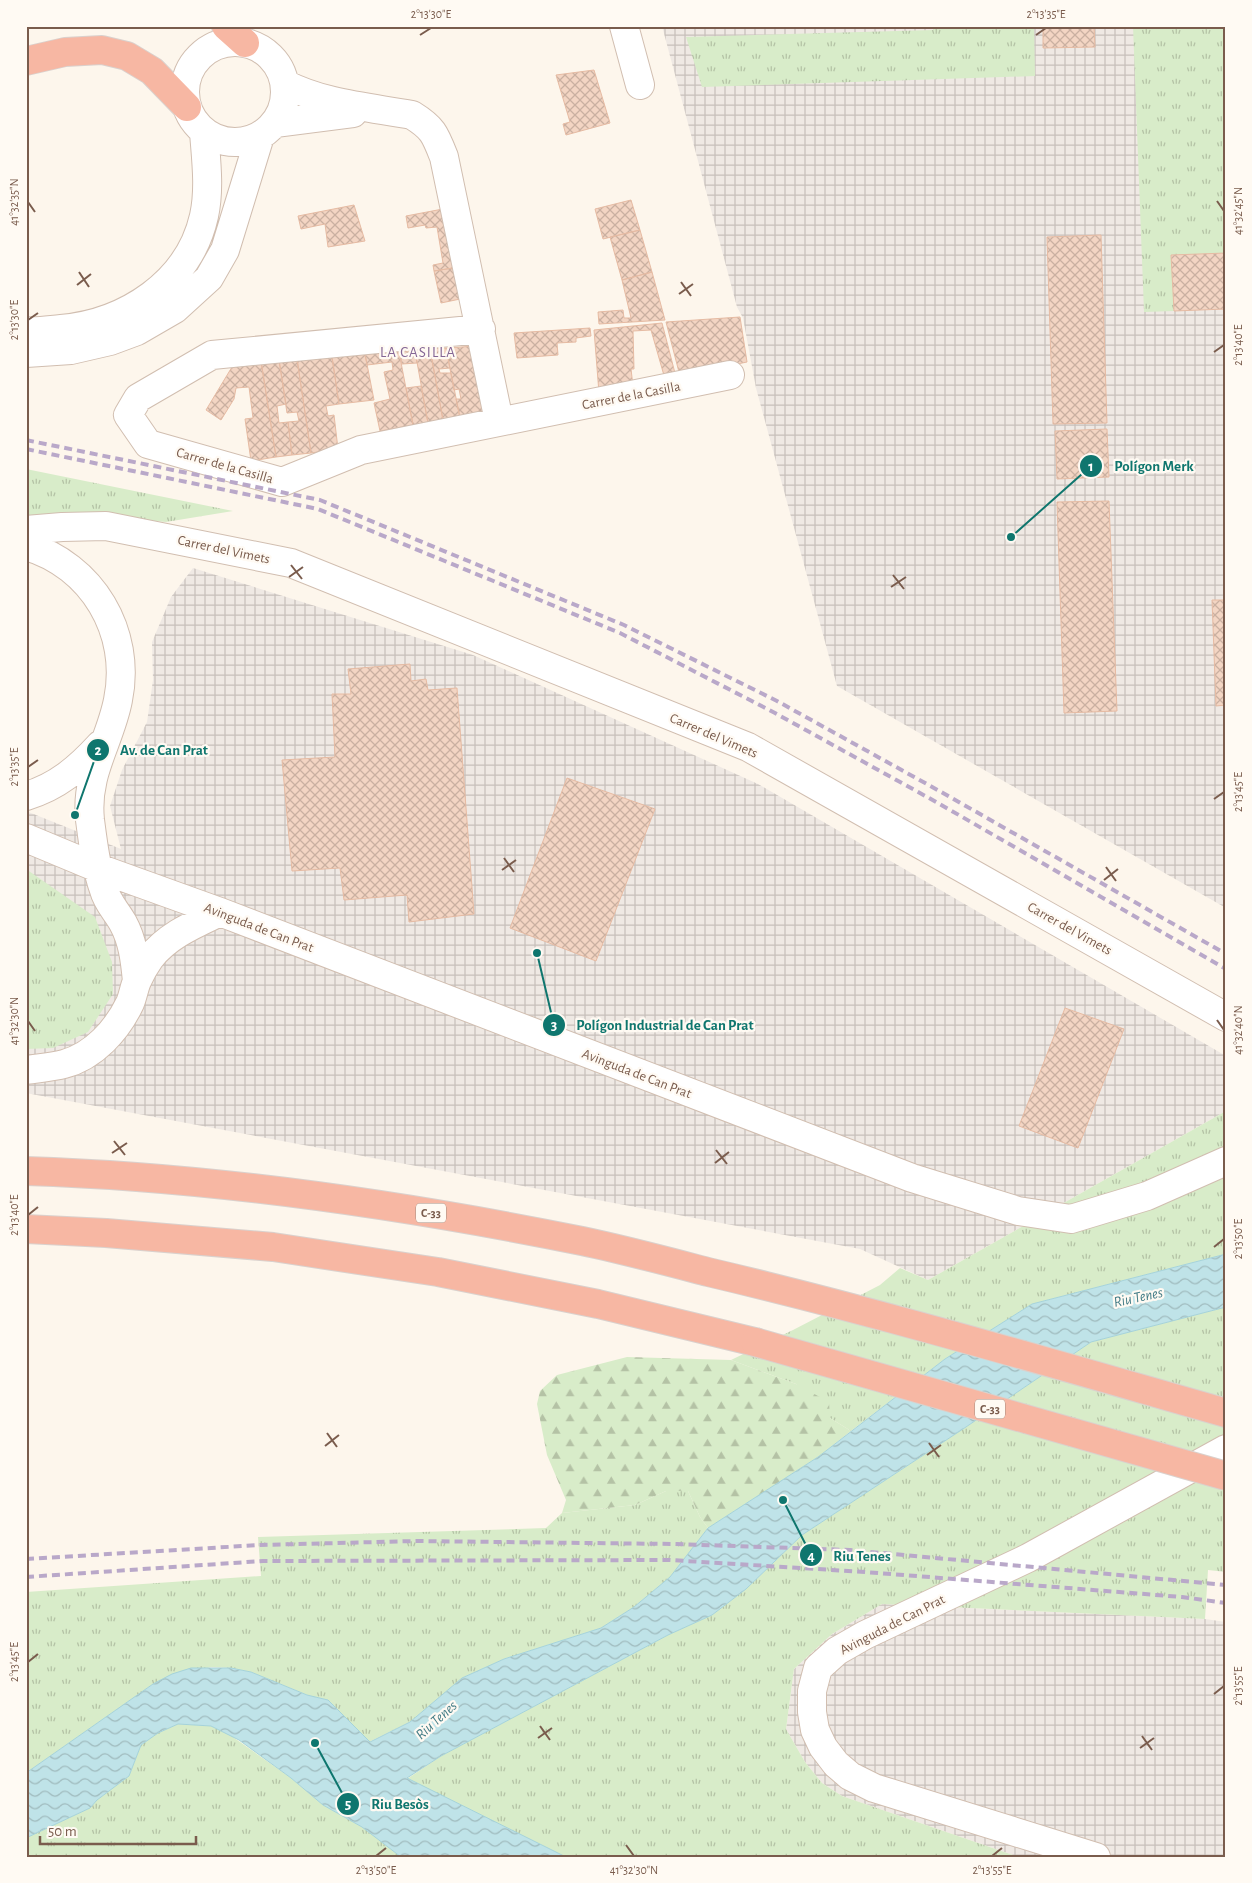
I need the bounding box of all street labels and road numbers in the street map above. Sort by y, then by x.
street label: Carrer de la Casilla [581,379,682,412]
street label: Carrer de la Casilla [175,445,275,487]
street label: Carrer del Vimets [176,533,271,567]
street label: Carrer del Vimets [668,711,760,761]
street label: Carrer del Vimets [1025,900,1114,958]
street label: Avinguda de Can Prat [202,901,316,955]
street label: Avinguda de Can Prat [580,1047,694,1101]
road number: C-33 [416,1204,446,1222]
road number: C-33 [975,1400,1005,1418]
street label: Avinguda de Can Prat [838,1592,948,1657]

